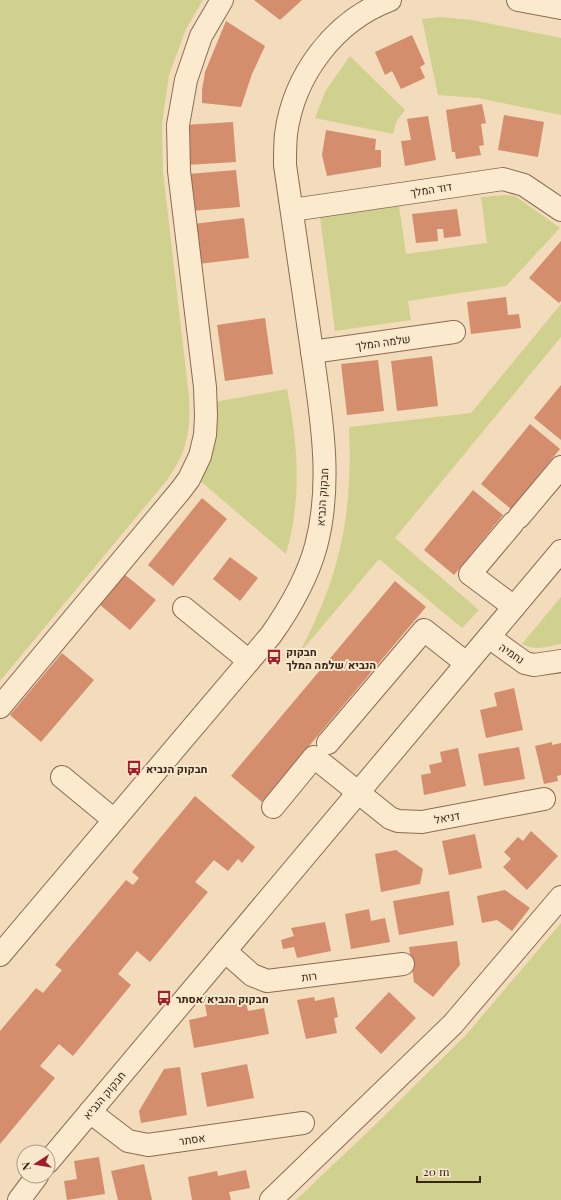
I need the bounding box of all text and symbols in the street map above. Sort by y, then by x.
street label: דוד המלך [409,178,453,200]
street label: שלמה המלך [355,331,411,353]
street label: חבקוק הנביא [312,467,332,527]
street label: נחמיה [496,639,528,667]
place label: חבקוק הנביא/שלמה המלך [286,644,376,672]
bus stop icon: חבקוק הנביא/שלמה המלך [265,648,283,666]
bus stop icon: חבקוק הנביא [125,759,143,777]
place label: חבקוק הנביא [146,761,208,776]
street label: דניאל [433,807,461,827]
street label: רות [300,967,318,985]
bus stop icon: חבקוק הנביא/אסתר [155,989,173,1007]
place label: חבקוק הנביא/אסתר [176,991,269,1006]
street label: חבקוק הנביא [79,1068,129,1122]
street label: אסתר [178,1130,206,1148]
north arrow [16,1144,56,1184]
scale bar [417,1158,480,1184]
text: N [18,1161,34,1172]
text: 20 m [423,1163,450,1179]

